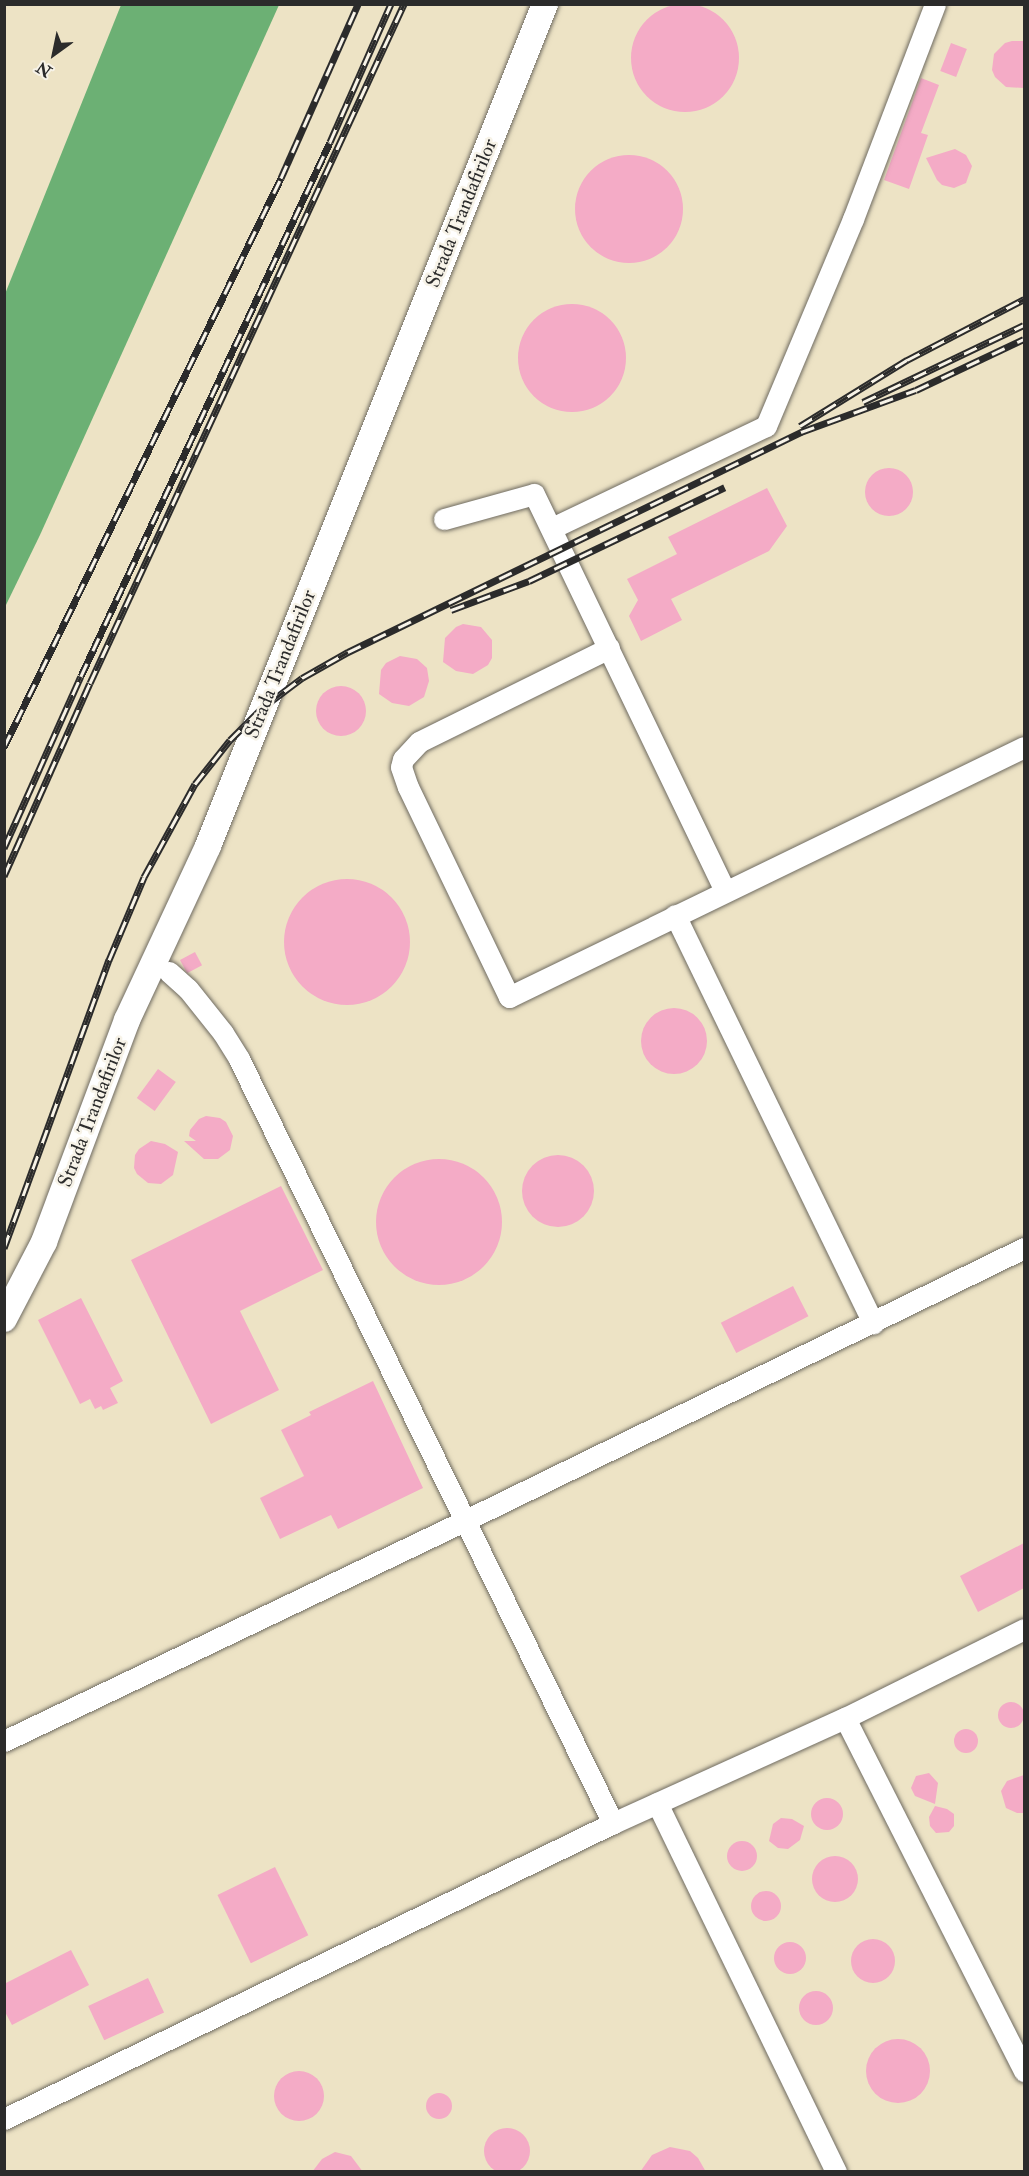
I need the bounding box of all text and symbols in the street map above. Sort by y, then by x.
north arrow [24,24,84,84]
text: N [33,57,56,81]
street label: Strada Trandafirilor [420,135,502,291]
street label: Strada Trandafirilor [239,586,321,742]
street label: Strada Trandafirilor [52,1034,132,1190]

